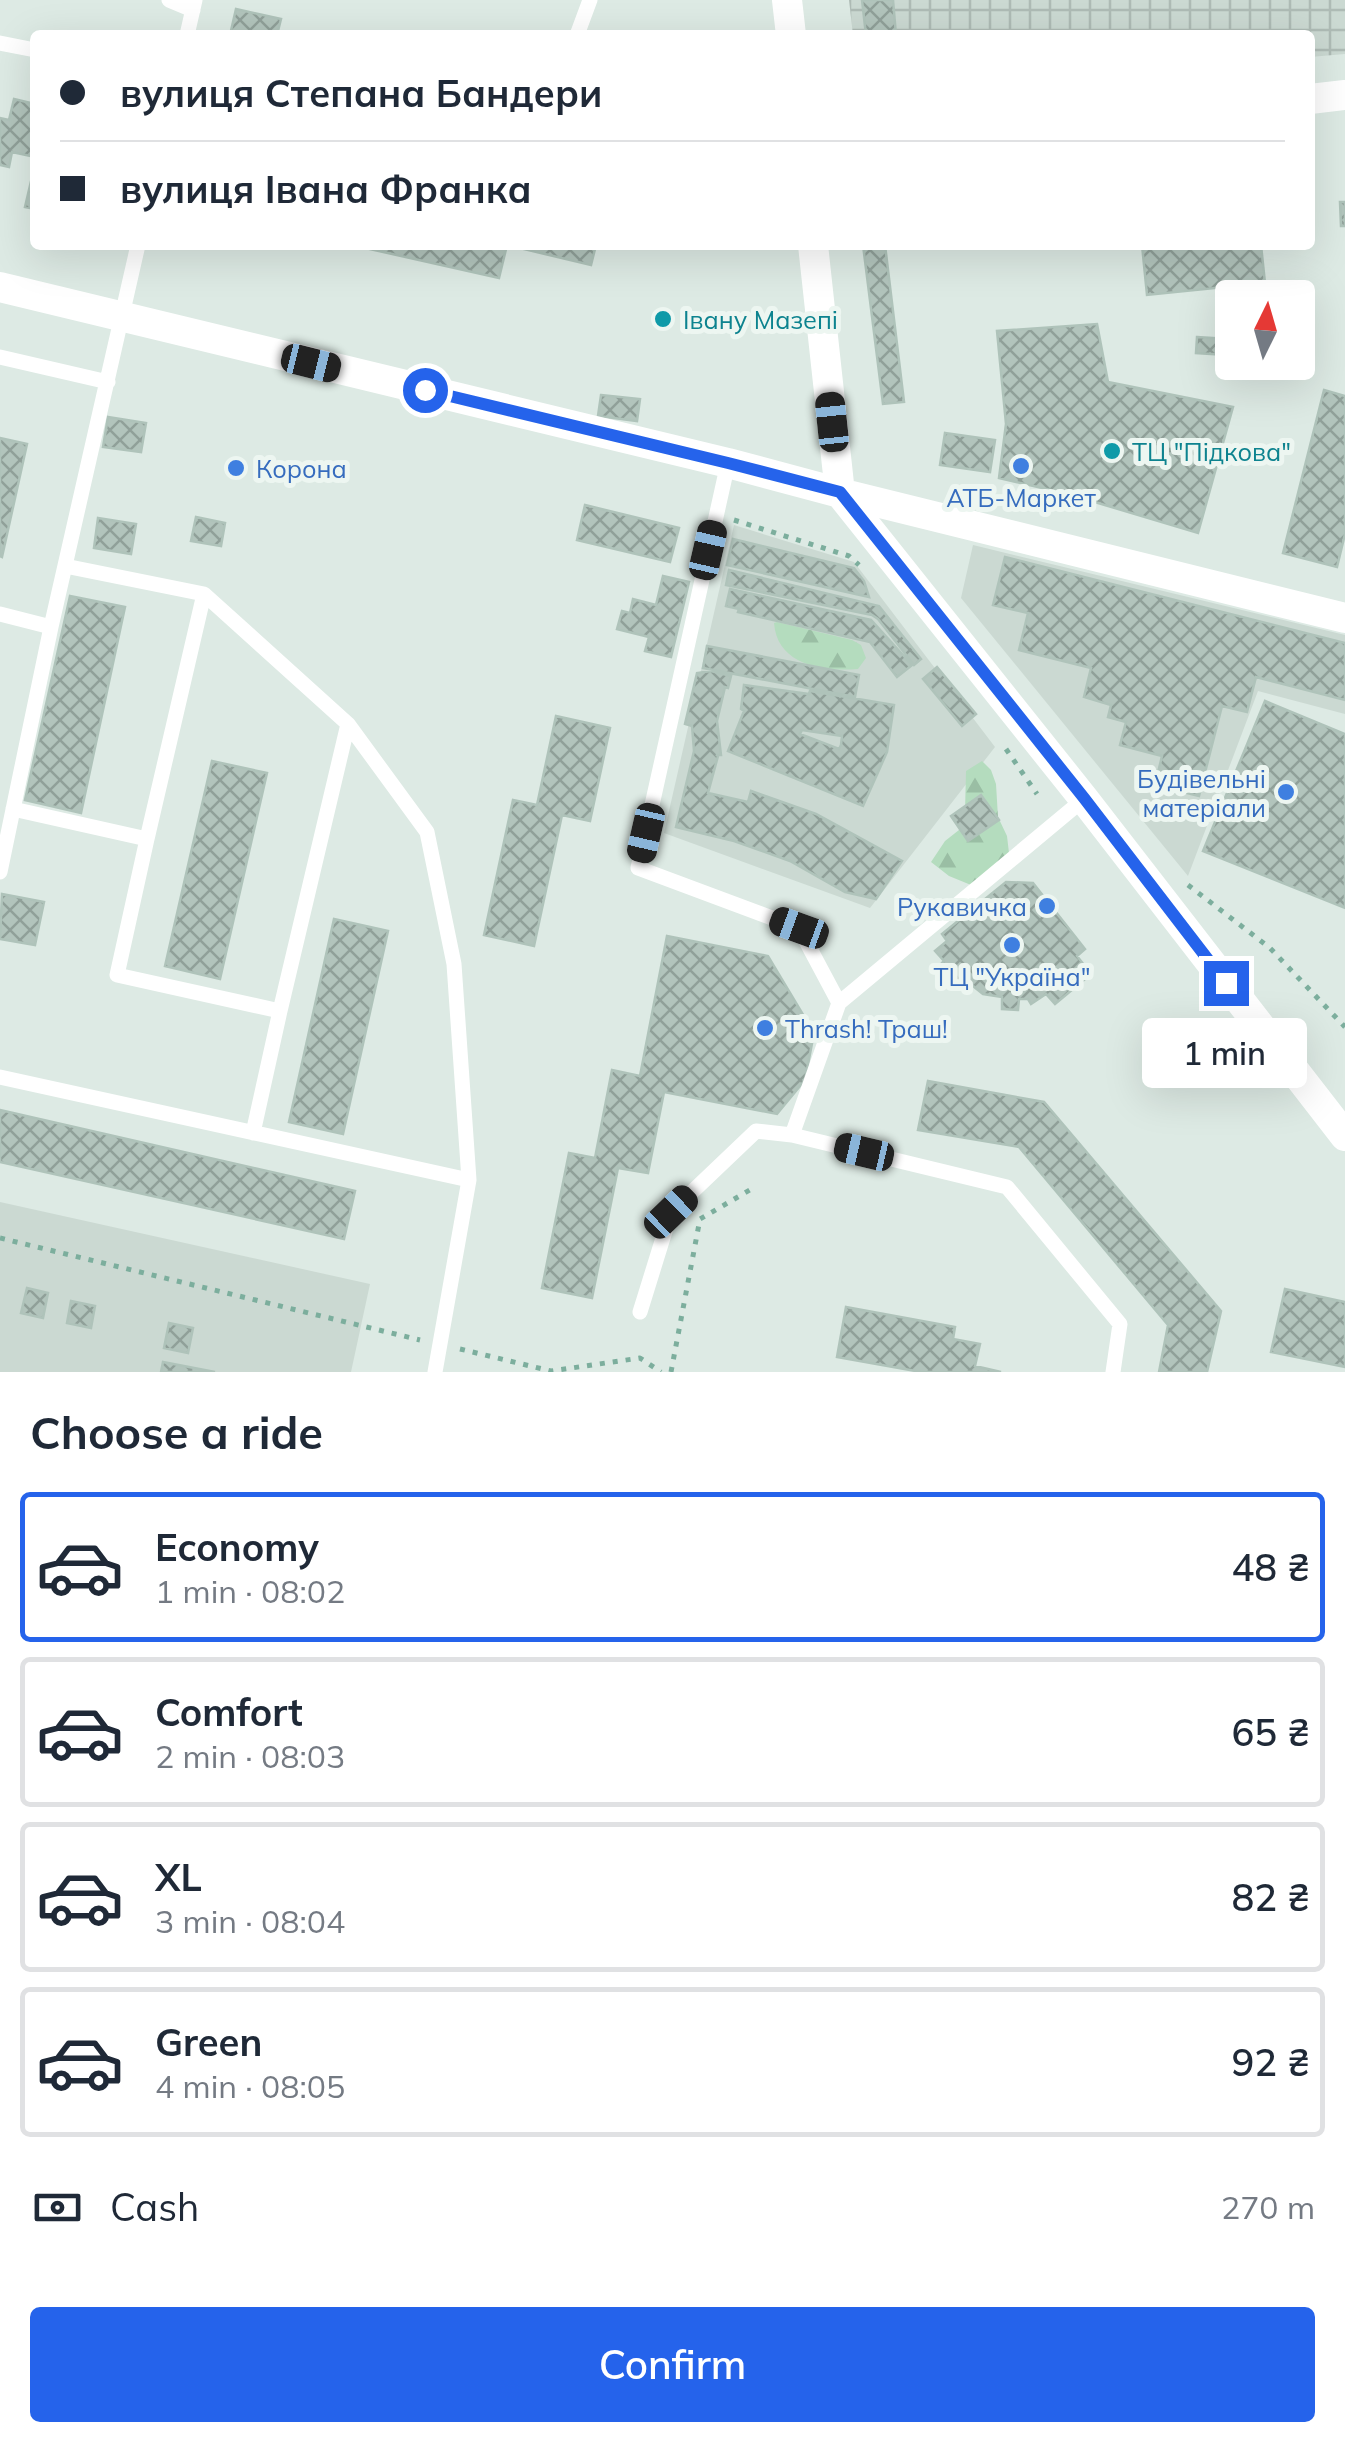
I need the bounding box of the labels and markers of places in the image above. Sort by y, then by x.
place label: Івану Мазепі [683,304,838,335]
marker: Івану Мазепі [652,308,674,330]
place label: ТЦ "Підкова" [1132,436,1291,467]
marker: ТЦ "Підкова" [1101,440,1123,462]
place label: Корона [256,453,347,484]
marker: АТБ-Маркет [1010,455,1032,477]
marker: Корона [225,457,247,479]
place label: АТБ-Маркет [946,482,1096,513]
place label: Будівельні матеріали [1137,763,1266,823]
marker: Будівельні матеріали [1275,781,1297,803]
place label: Рукавичка [897,891,1027,922]
marker: Рукавичка [1036,895,1058,917]
marker: ТЦ "Україна" [1001,934,1023,956]
place label: ТЦ "Україна" [933,961,1091,992]
place label: Thrash! Траш! [785,1013,948,1044]
marker: Thrash! Траш! [754,1017,776,1039]

